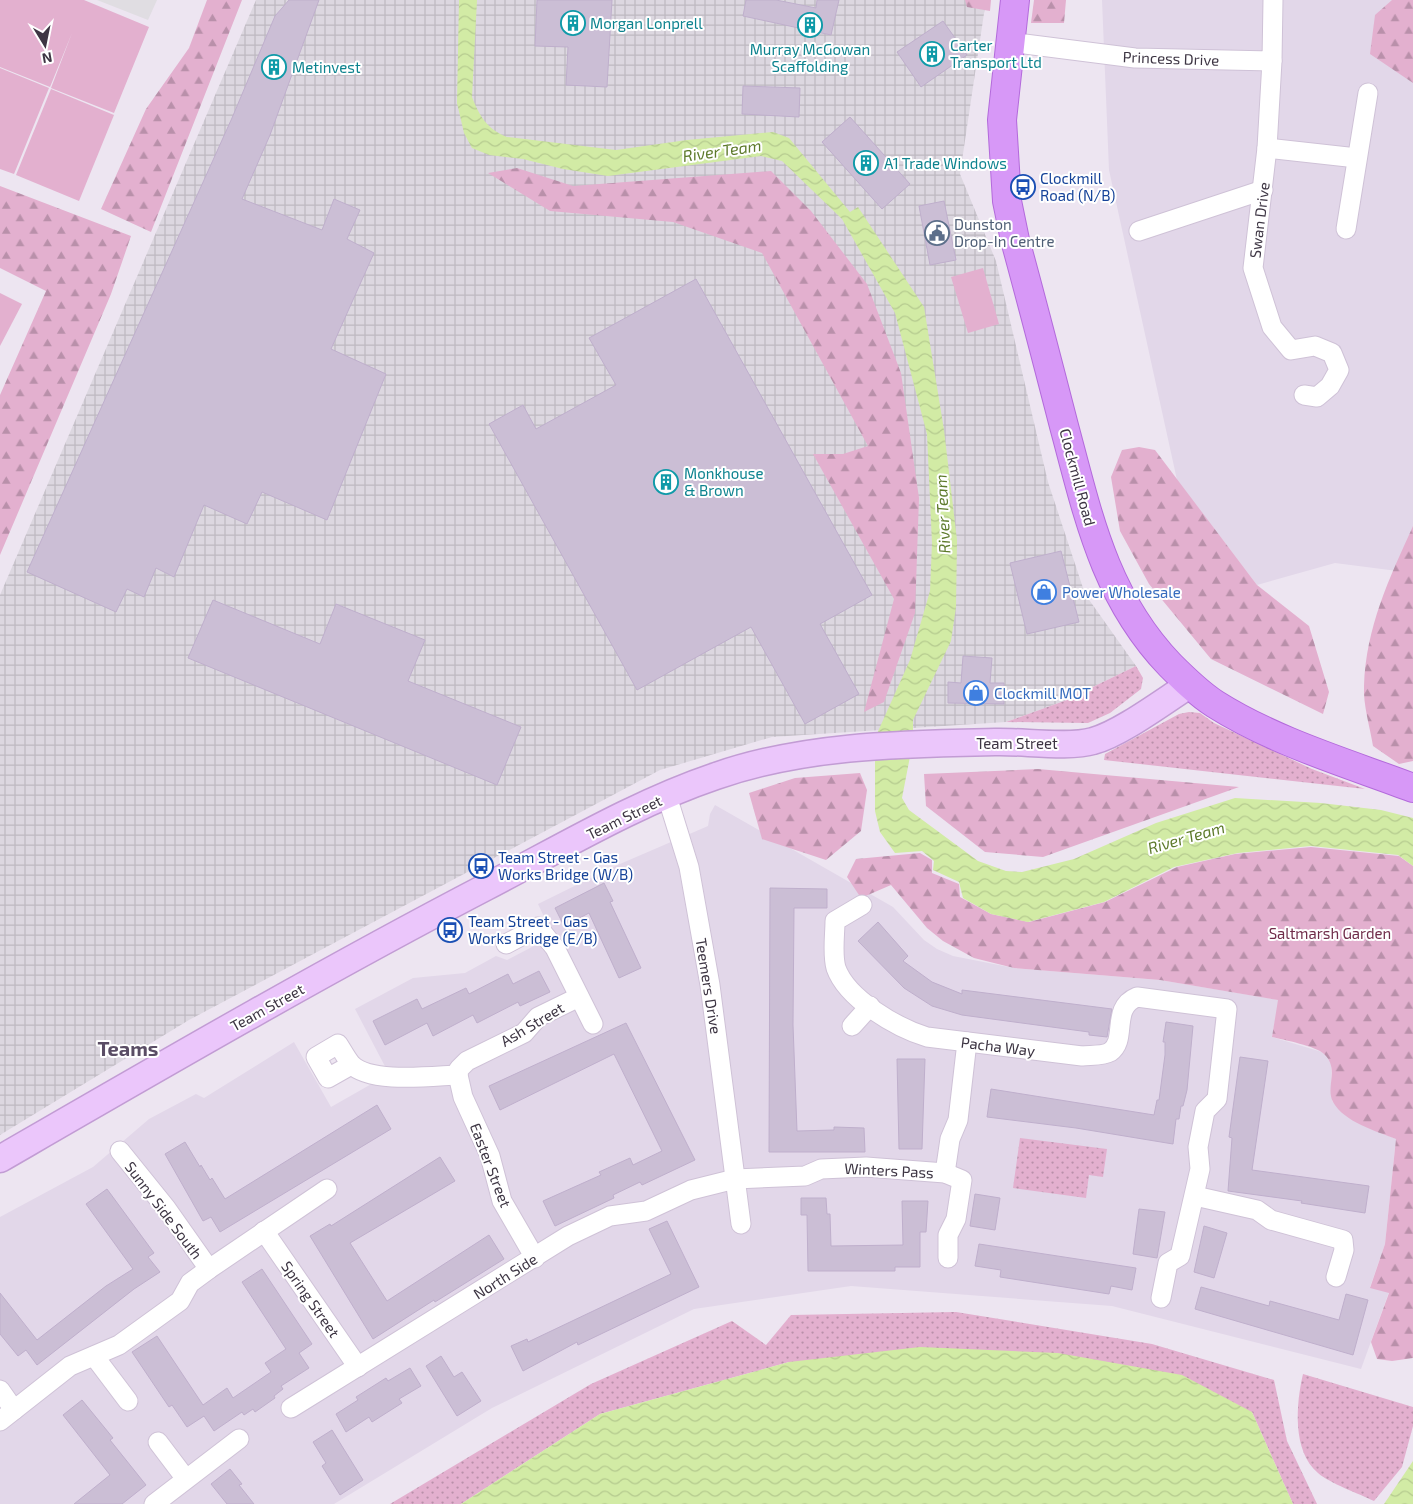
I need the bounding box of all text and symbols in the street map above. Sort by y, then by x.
building icon: Morgan Lonprell [560,10,586,36]
building icon: Murray McGowan Scaffolding [797,12,823,38]
place label: Morgan Lonprell [590,14,703,32]
north arrow [20,20,70,70]
place label: Carter Transport Ltd [950,36,1042,71]
place label: Murray McGowan Scaffolding [750,40,870,75]
building icon: Carter Transport Ltd [919,41,945,67]
street label: Princess Drive [1122,47,1220,69]
text: N [41,49,54,68]
building icon: Metinvest [261,54,287,80]
place label: Metinvest [292,58,361,76]
water label: River Team [681,135,763,165]
building icon: A1 Trade Windows [853,150,879,176]
place label: A1 Trade Windows [884,154,1007,172]
place label: Clockmill Road (N/B) [1040,169,1115,204]
bus stop icon: Clockmill Road (N/B) [1010,174,1036,200]
street label: Swan Drive [1245,181,1273,259]
place label: Dunston Drop-In Centre [954,215,1055,250]
public building icon: Dunston Drop-In Centre [924,220,950,246]
street label: Clockmill Road [1056,426,1100,528]
place label: Monkhouse & Brown [684,464,764,499]
building icon: Monkhouse & Brown [653,469,679,495]
water label: River Team [930,474,954,554]
shop icon: Power Wholesale [1031,579,1057,605]
place label: Power Wholesale [1062,583,1181,601]
shop icon: Clockmill MOT [963,680,989,706]
place label: Clockmill MOT [994,684,1091,702]
street label: Team Street [976,734,1058,752]
street label: Team Street [583,791,665,843]
water label: River Team [1145,817,1227,857]
place label: Team Street - Gas Works Bridge (W/B) [498,848,633,883]
bus stop icon: Team Street - Gas Works Bridge (W/B) [468,853,494,879]
place label: Team Street - Gas Works Bridge (E/B) [468,912,597,947]
bus stop icon: Team Street - Gas Works Bridge (E/B) [437,917,463,943]
park label: Saltmarsh Garden [1269,924,1391,942]
street label: Teemers Drive [693,937,725,1035]
street label: Team Street [227,979,307,1035]
street label: Ash Street [497,998,567,1050]
street label: Pacha Way [960,1033,1036,1059]
district label: Teams [98,1036,158,1060]
street label: Easter Street [467,1120,515,1210]
street label: Sunny Side South [121,1158,207,1262]
street label: Winters Pass [844,1159,934,1181]
street label: North Side [470,1249,540,1303]
street label: Spring Street [278,1257,344,1341]

